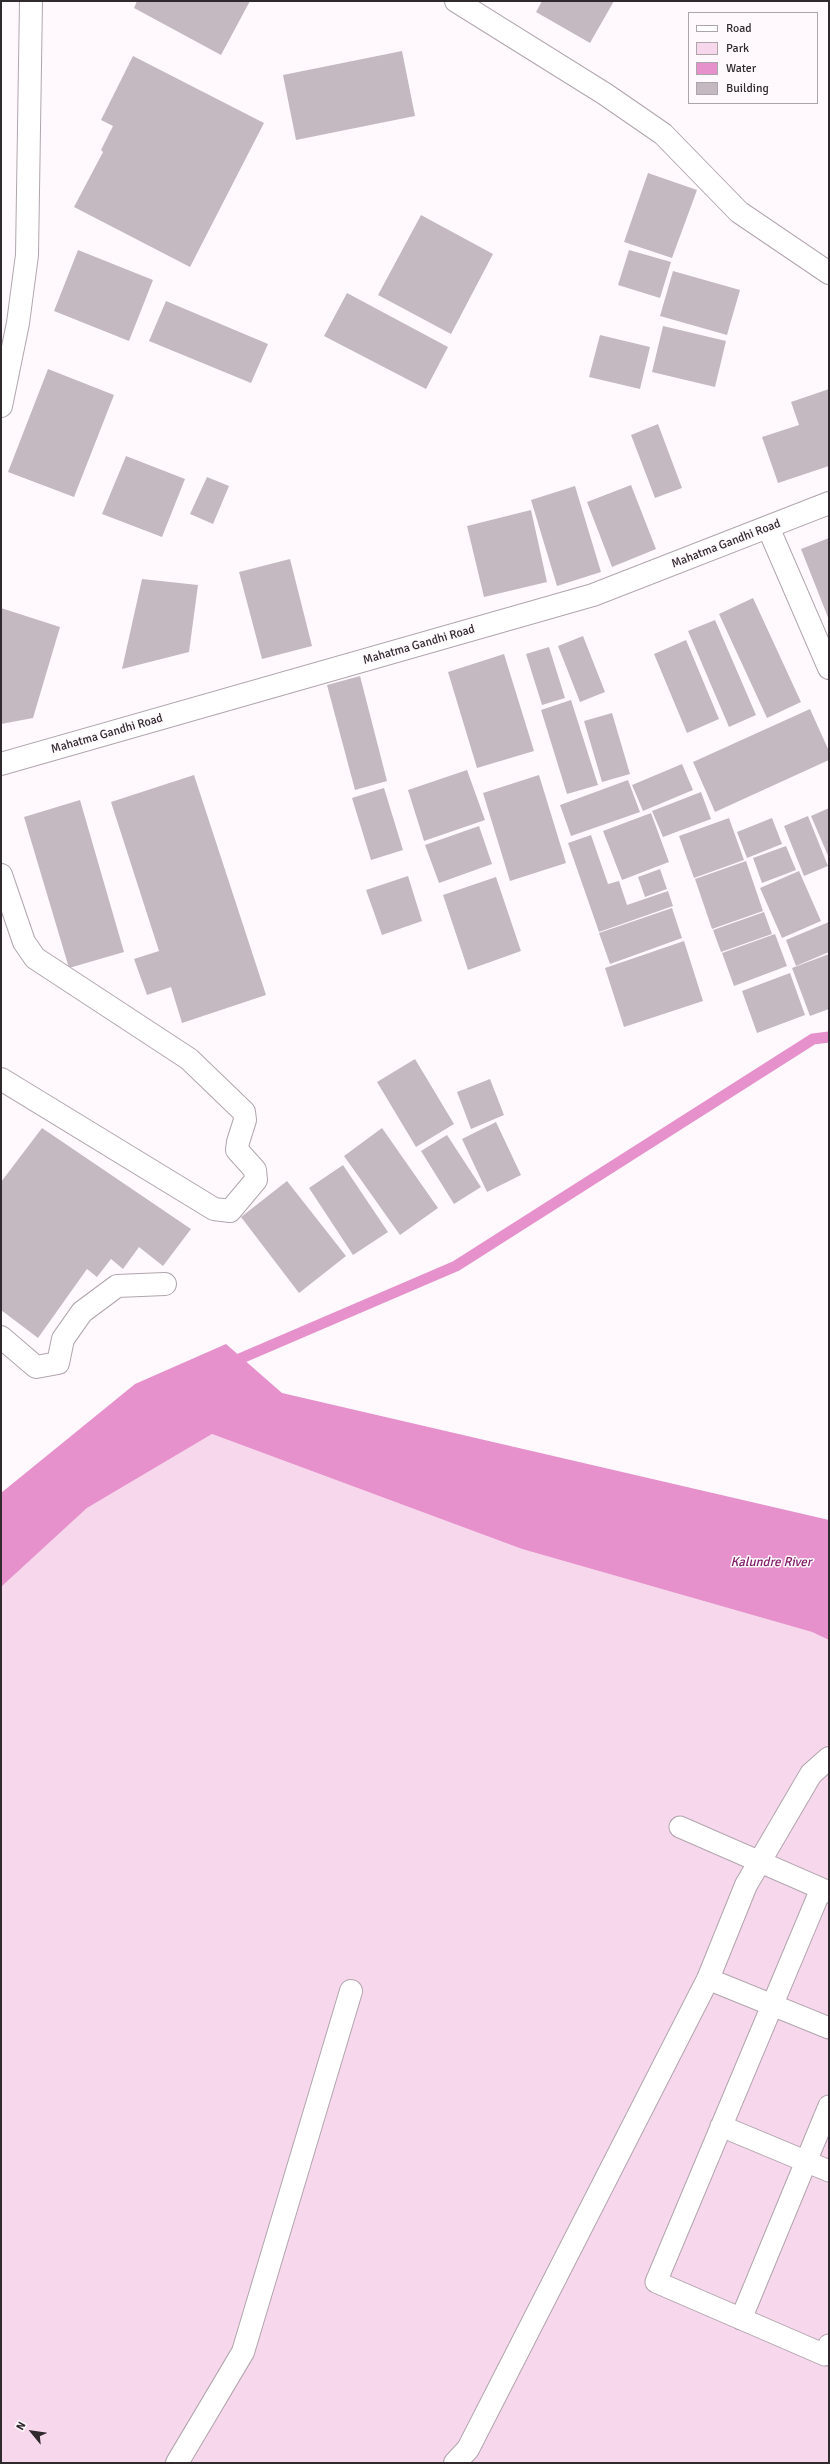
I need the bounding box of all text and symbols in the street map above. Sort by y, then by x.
legend [688,12,818,104]
text: Road [726,21,752,36]
text: Park [726,41,749,56]
text: Water [726,61,756,76]
text: Building [726,81,769,96]
street label: Mahatma Gandhi Road [669,517,783,571]
street label: Mahatma Gandhi Road [361,622,477,668]
street label: Mahatma Gandhi Road [49,711,165,757]
water label: Kalundre River [730,1555,812,1571]
north arrow [12,2412,52,2452]
text: N [14,2419,29,2432]

